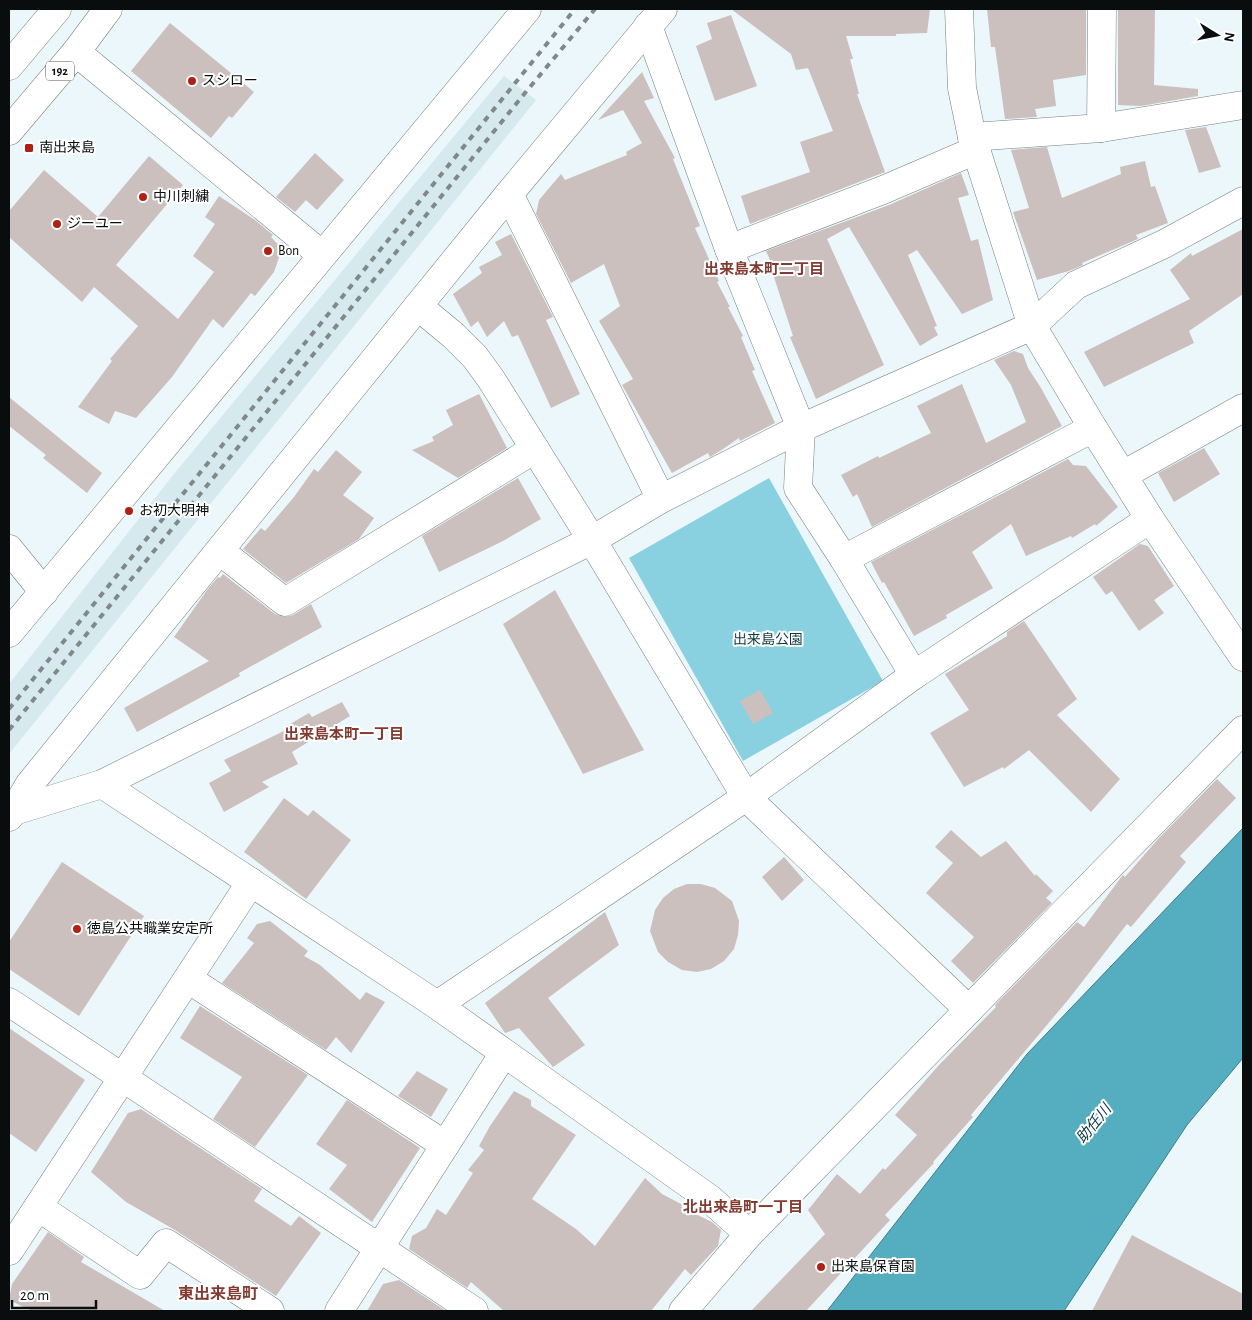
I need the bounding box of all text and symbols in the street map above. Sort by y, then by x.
north arrow [1192,10,1242,60]
text: N [1221,31,1237,43]
road number: 192 [46,61,74,80]
place label: スシロー [202,74,258,88]
marker: スシロー [186,75,198,87]
place label: 南出来島 [39,140,95,155]
marker: 南出来島 [23,142,35,154]
place label: 中川刺繍 [153,189,209,204]
marker: 中川刺繍 [137,191,149,203]
place label: ジーユー [67,216,123,231]
marker: ジーユー [51,218,63,230]
place label: Bon [278,244,299,258]
marker: Bon [262,245,274,257]
district label: 出来島本町二丁目 [704,260,824,277]
place label: お初大明神 [139,503,209,518]
marker: お初大明神 [123,505,135,517]
park label: 出来島公園 [733,632,803,647]
district label: 出来島本町一丁目 [284,725,404,742]
place label: 徳島公共職業安定所 [87,921,213,936]
marker: 徳島公共職業安定所 [71,923,83,935]
water label: 助任川 [1073,1100,1115,1146]
district label: 北出来島町一丁目 [683,1198,803,1215]
place label: 出来島保育園 [831,1259,915,1274]
marker: 出来島保育園 [815,1261,827,1273]
scale bar [12,1278,96,1310]
district label: 東出来島町 [178,1285,258,1302]
text: 20 m [20,1288,49,1303]

